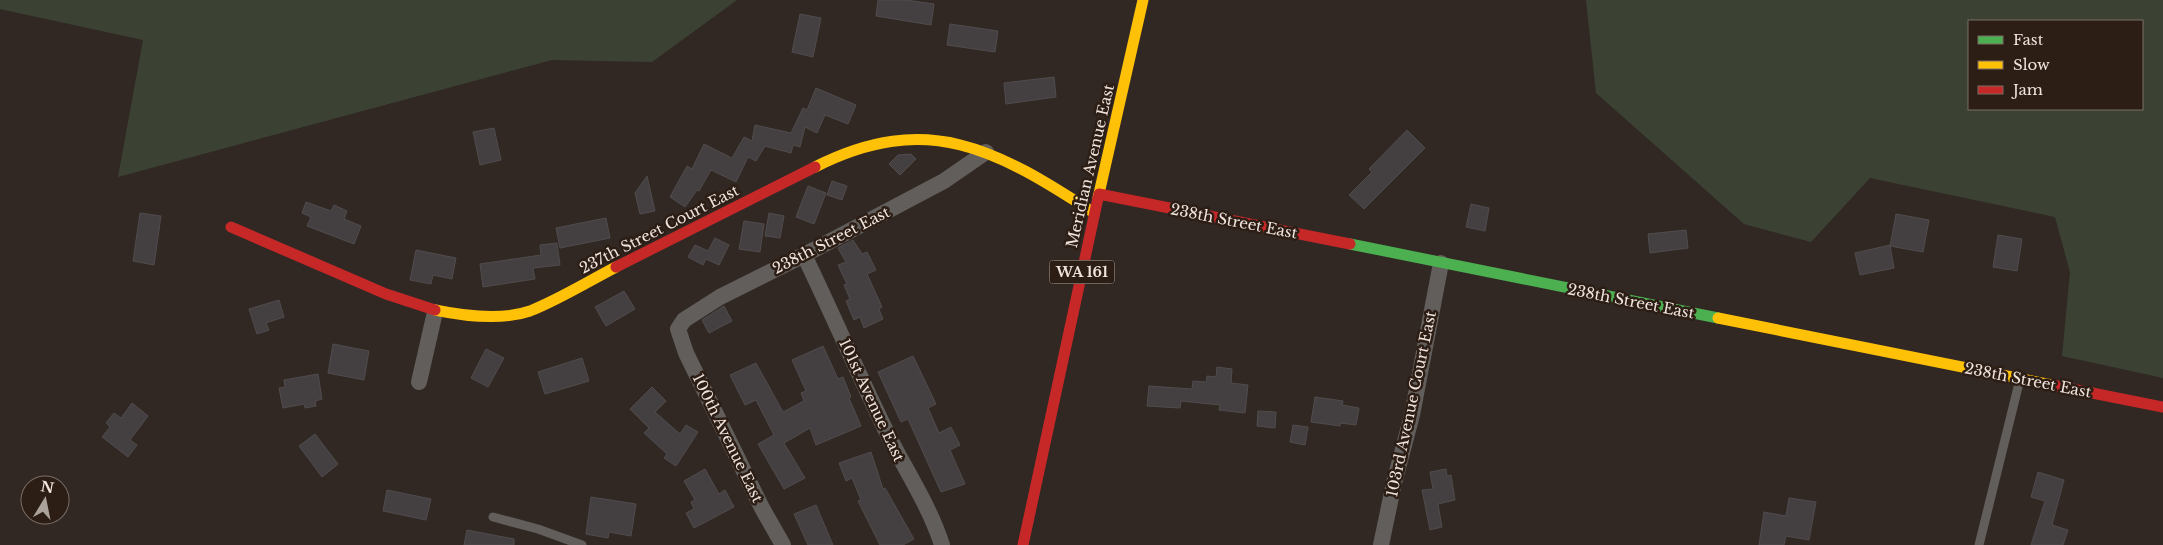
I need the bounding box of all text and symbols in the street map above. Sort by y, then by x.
legend [1968,20,2143,110]
text: Fast [2013,30,2044,49]
text: Slow [2013,55,2050,74]
text: Jam [2011,80,2043,99]
street label: Meridian Avenue East [1062,82,1118,250]
street label: 237th Street Court East [576,180,742,278]
street label: 238th Street East [1169,199,1299,243]
street label: 238th Street East [769,202,893,278]
road number: WA 161 [1050,260,1114,284]
street label: 238th Street East [1566,279,1696,323]
street label: 103rd Avenue Court East [1382,309,1440,499]
street label: 101st Avenue East [835,336,909,465]
street label: 238th Street East [1963,358,2093,402]
street label: 100th Avenue East [689,371,768,506]
north arrow [20,475,70,525]
text: N [39,477,55,497]

